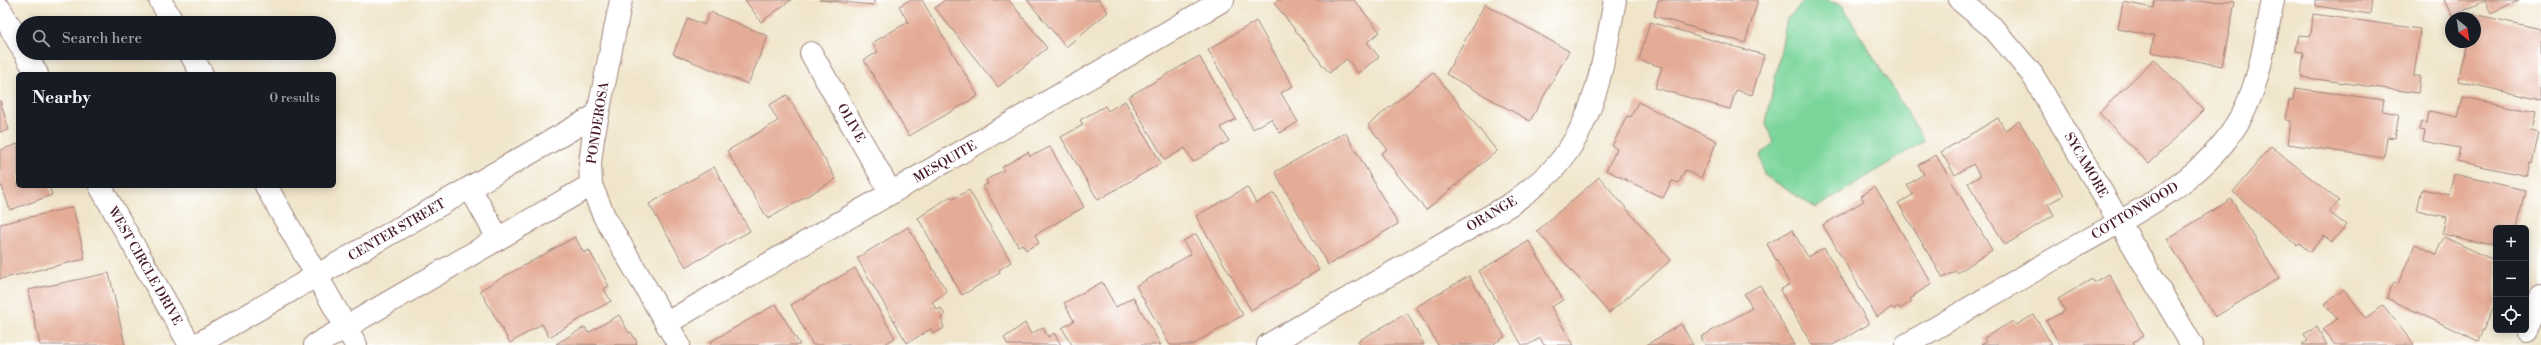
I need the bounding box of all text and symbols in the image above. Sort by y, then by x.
north arrow [2445,12,2481,48]
search box [16,16,336,60]
icon: search [30,27,52,49]
text: Search here [62,29,142,48]
street label: PONDEROSA [584,80,613,165]
text: Nearby [32,87,91,109]
text: 0 results [269,90,320,106]
street label: OLIVE [834,101,868,145]
street label: SYCAMORE [2061,130,2111,200]
street label: MESQUITE [910,137,980,187]
street label: COTTONWOOD [2089,179,2181,243]
street label: ORANGE [1464,193,1520,235]
street label: CENTER STREET [345,196,449,264]
street label: WEST CIRCLE DRIVE [104,203,185,328]
map controls [2493,225,2529,333]
button: + [2493,225,2529,261]
button: − [2493,261,2529,297]
button: locate [2493,297,2529,333]

